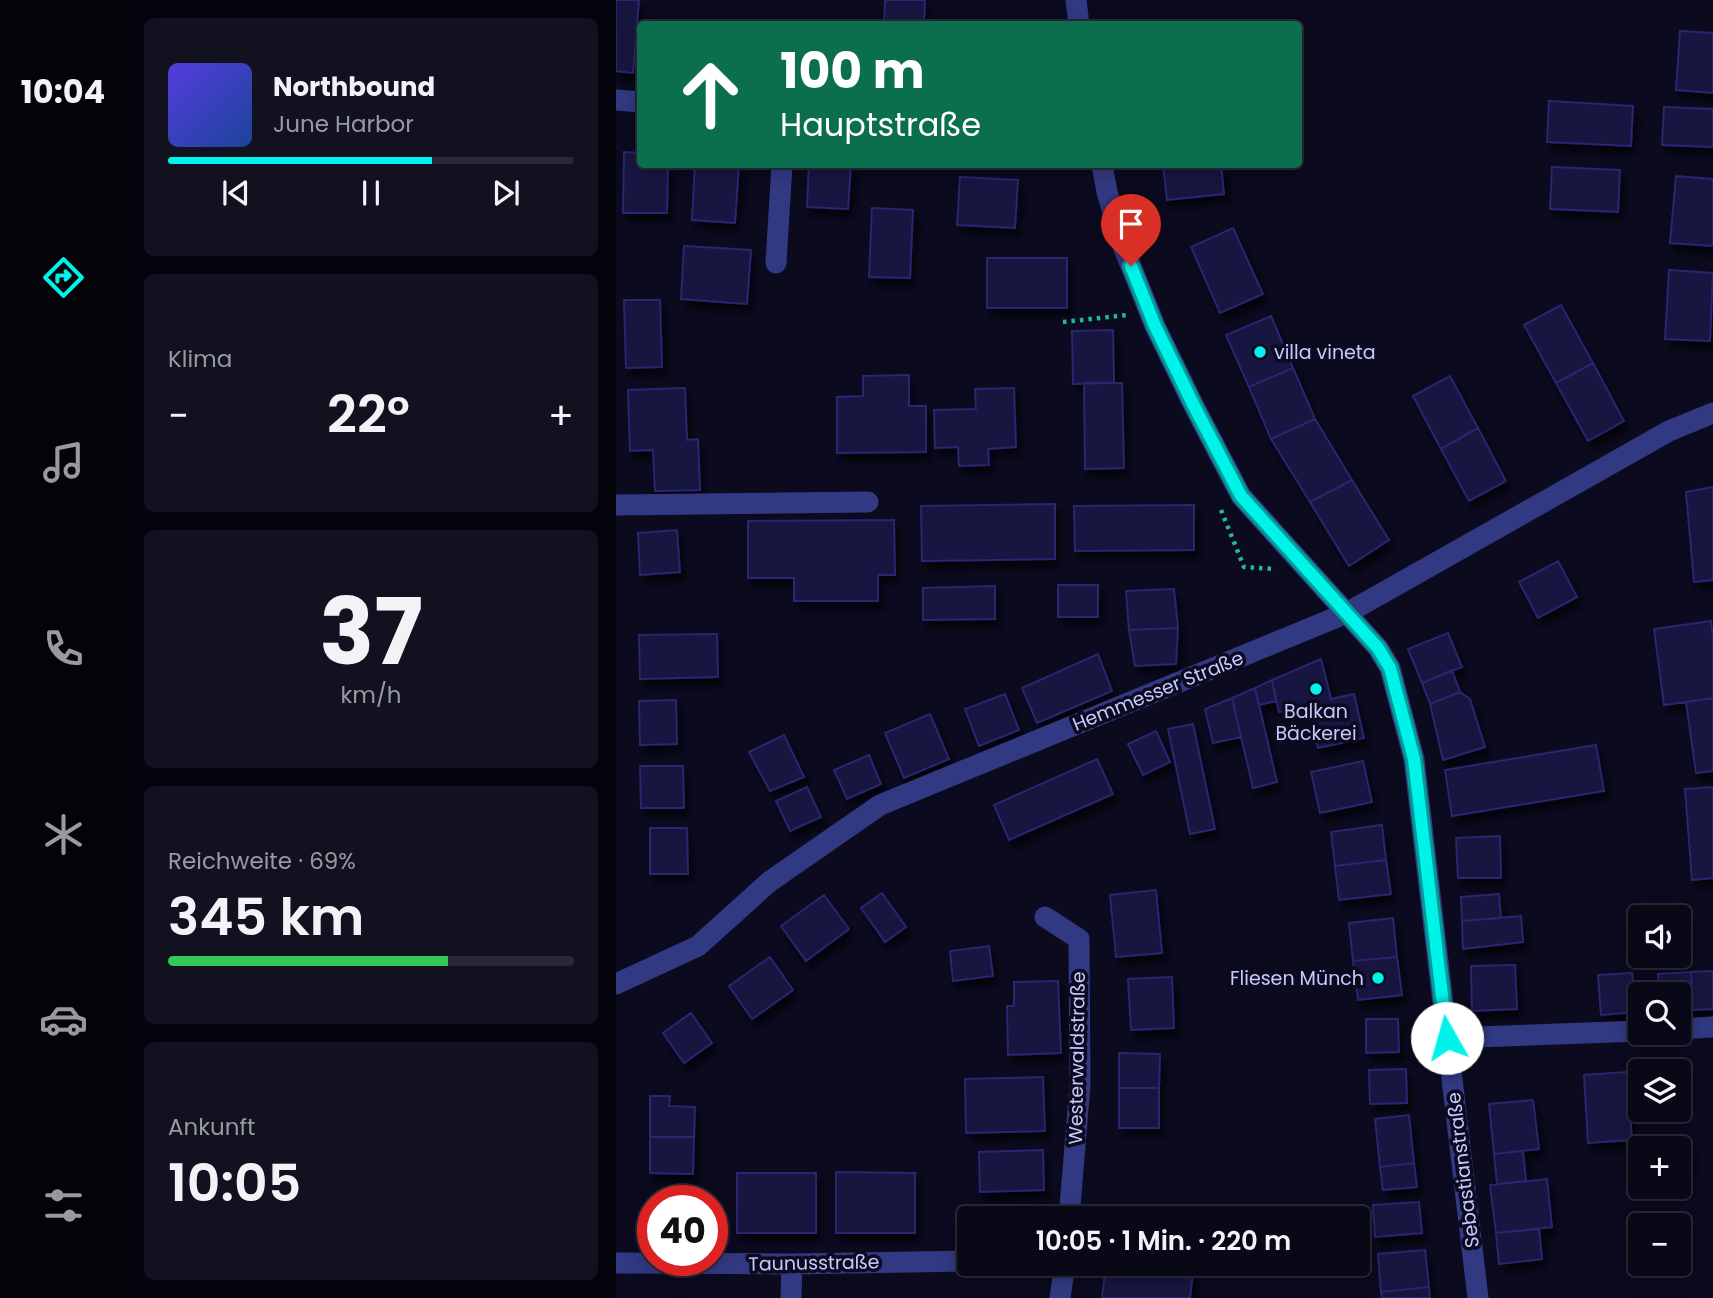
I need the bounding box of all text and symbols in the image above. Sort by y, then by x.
text: 100 m [780,37,925,105]
icon: ahead [665,49,756,140]
text: 10:04 [21,69,105,114]
text: Northbound [273,69,435,105]
text: Hauptstraße [780,102,981,147]
text: June Harbor [273,108,414,140]
icon: previous [217,174,255,212]
icon: pause [352,174,390,212]
icon: next [487,174,525,212]
pin [1101,194,1161,266]
icon: arrive [1112,205,1150,243]
icon: directions [39,253,88,302]
place label: villa vineta [1274,339,1376,366]
text: Klima [168,343,232,375]
marker: villa vineta [1252,344,1268,360]
text: 22° [327,378,410,451]
text: − [168,389,189,442]
text: + [548,389,574,442]
icon: music [39,438,88,487]
text: 37 [319,568,423,696]
icon: phone [39,624,88,673]
street label: Hemmesser Straße [1068,644,1248,738]
text: km/h [340,679,402,711]
marker: Balkan Bäckerei [1308,681,1324,697]
place label: Balkan Bäckerei [1275,698,1357,747]
icon: climate [39,810,88,859]
text: Reichweite · 69% [168,845,356,877]
text: 345 km [168,880,364,953]
map controls [1628,905,1691,1276]
button: sound [1628,905,1691,968]
place label: Fliesen Münch [1230,965,1364,992]
marker: Fliesen Münch [1370,970,1386,986]
street label: Westerwaldstraße [1062,971,1092,1145]
button: search [1628,982,1691,1045]
icon: car [39,995,88,1044]
position arrow [1410,1001,1484,1075]
button: layers [1628,1059,1691,1122]
street label: Sebastianstraße [1440,1091,1486,1249]
text: Ankunft [168,1111,255,1143]
button: + [1628,1136,1691,1199]
text: 10:05 [168,1146,301,1219]
icon: filters [39,1181,88,1230]
speed limit sign: 40 [637,1185,728,1276]
button: − [1628,1213,1691,1276]
text: 10:05 · 1 Min. · 220 m [1036,1223,1291,1259]
street label: Taunusstraße [748,1248,880,1278]

